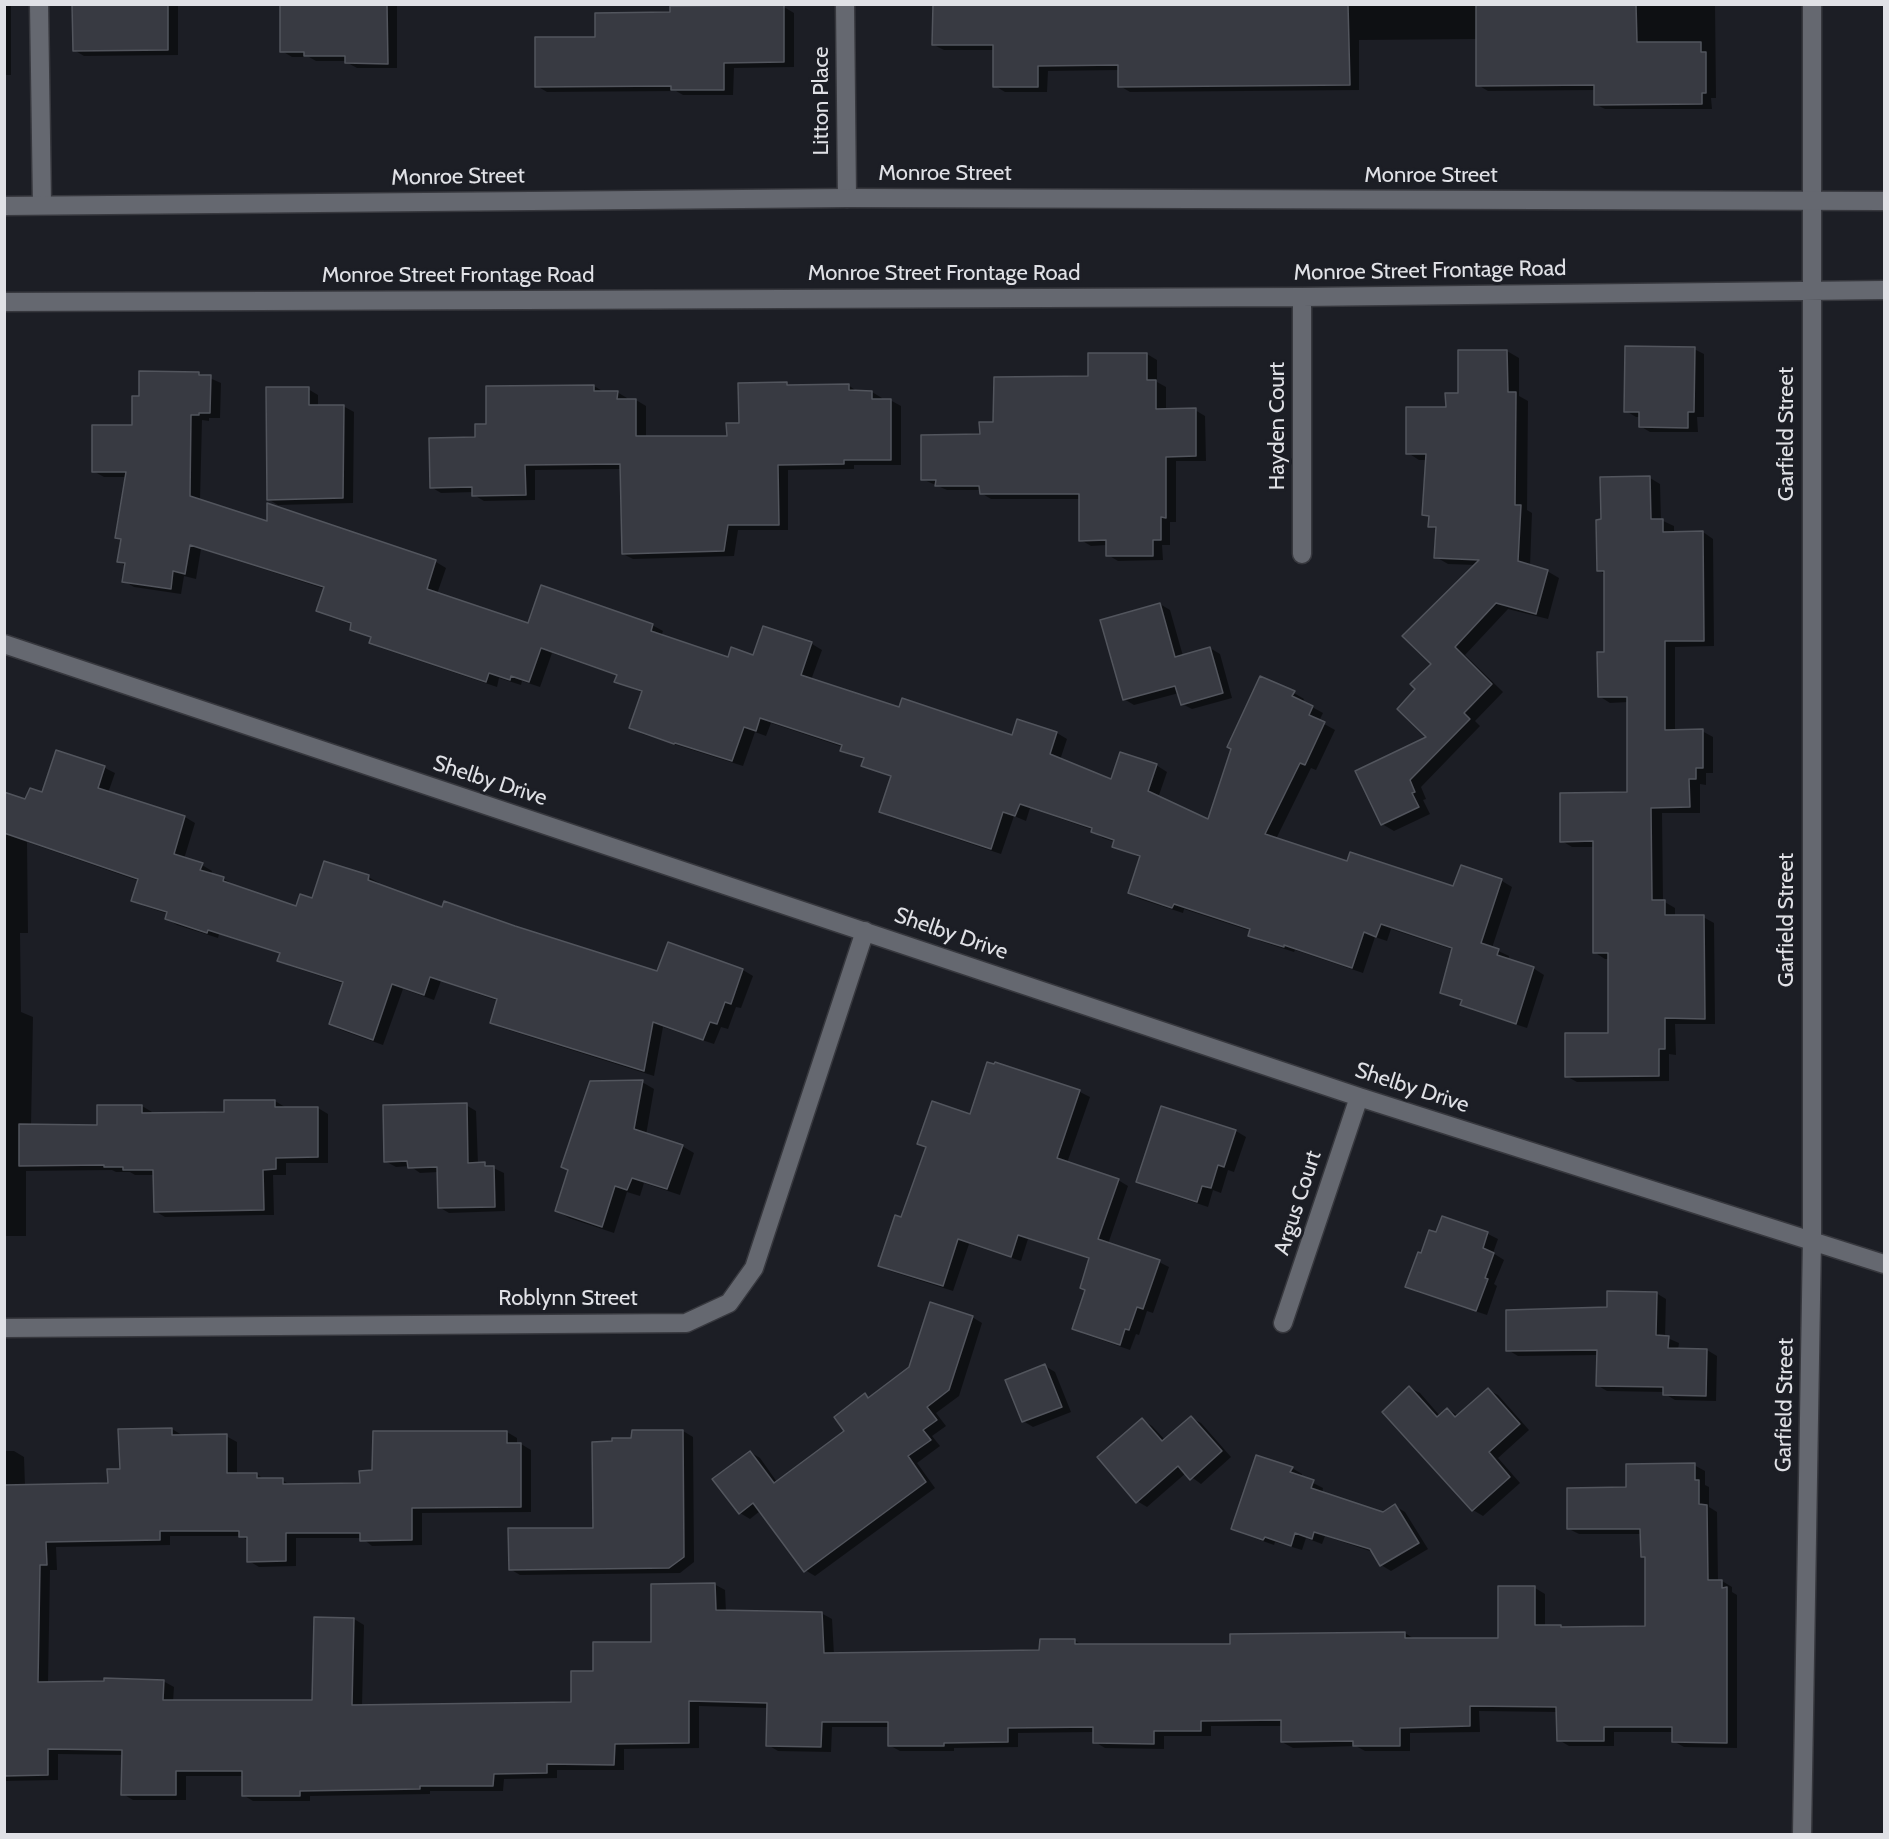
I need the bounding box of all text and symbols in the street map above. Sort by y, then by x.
street label: Litton Place [809,46,835,156]
street label: Monroe Street [878,161,1012,187]
street label: Monroe Street [391,163,525,191]
street label: Monroe Street [1364,163,1498,189]
street label: Monroe Street Frontage Road [1293,255,1567,287]
street label: Monroe Street Frontage Road [808,261,1080,287]
street label: Monroe Street Frontage Road [322,263,594,289]
street label: Hayden Court [1265,362,1291,490]
street label: Garfield Street [1774,367,1800,501]
street label: Shelby Drive [430,750,550,812]
street label: Garfield Street [1774,853,1800,987]
street label: Shelby Drive [891,902,1011,966]
street label: Shelby Drive [1352,1057,1472,1119]
street label: Argus Court [1269,1147,1327,1259]
street label: Roblynn Street [498,1286,638,1312]
street label: Garfield Street [1771,1338,1799,1472]

